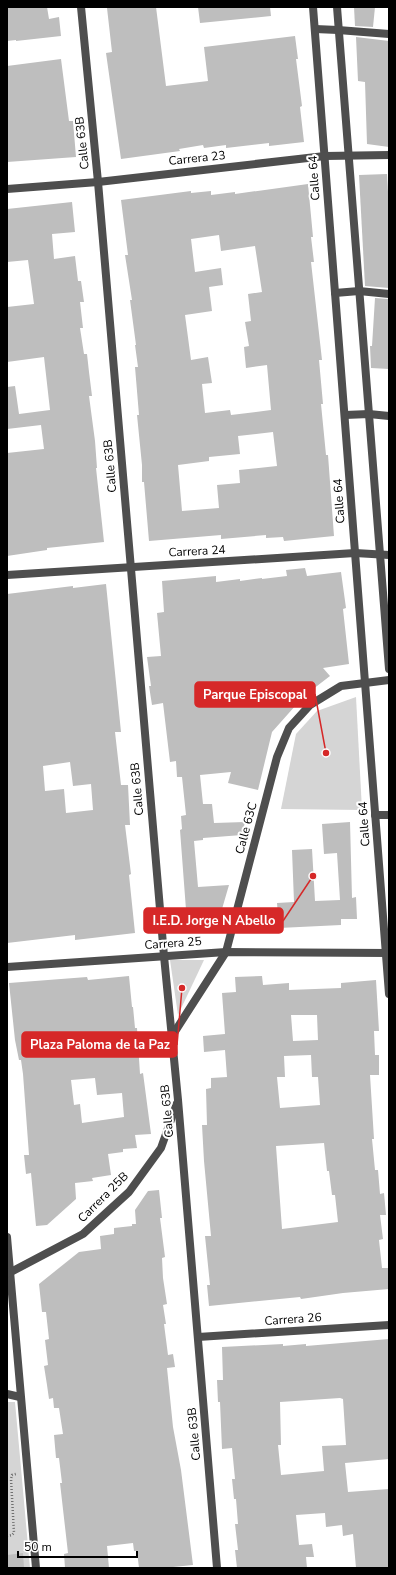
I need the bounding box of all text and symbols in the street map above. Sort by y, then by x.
street label: Calle 63B [71,116,93,170]
street label: Carrera 23 [168,147,226,169]
street label: Calle 64 [304,155,324,201]
street label: Calle 63B [100,439,120,493]
street label: Calle 64 [329,478,349,524]
street label: Carrera 24 [168,542,226,560]
callout: Parque Episcopal [195,682,315,707]
text: Parque Episcopal [203,686,308,704]
street label: Calle 63B [127,762,147,816]
street label: Calle 63C [231,800,261,856]
street label: Calle 64 [354,801,374,847]
callout: I.E.D. Jorge N Abello [144,908,283,933]
text: I.E.D. Jorge N Abello [152,912,276,930]
street label: Carrera 25 [144,933,202,953]
callout: Plaza Paloma de la Paz [22,1032,177,1057]
text: Plaza Paloma de la Paz [30,1036,170,1054]
street label: Calle 63B [157,1084,177,1138]
street label: Carrera 25B [74,1168,132,1226]
street label: Carrera 26 [264,1309,322,1329]
street label: Calle 63B [184,1407,204,1461]
scale bar [18,1533,137,1559]
text: 50 m [24,1539,52,1555]

